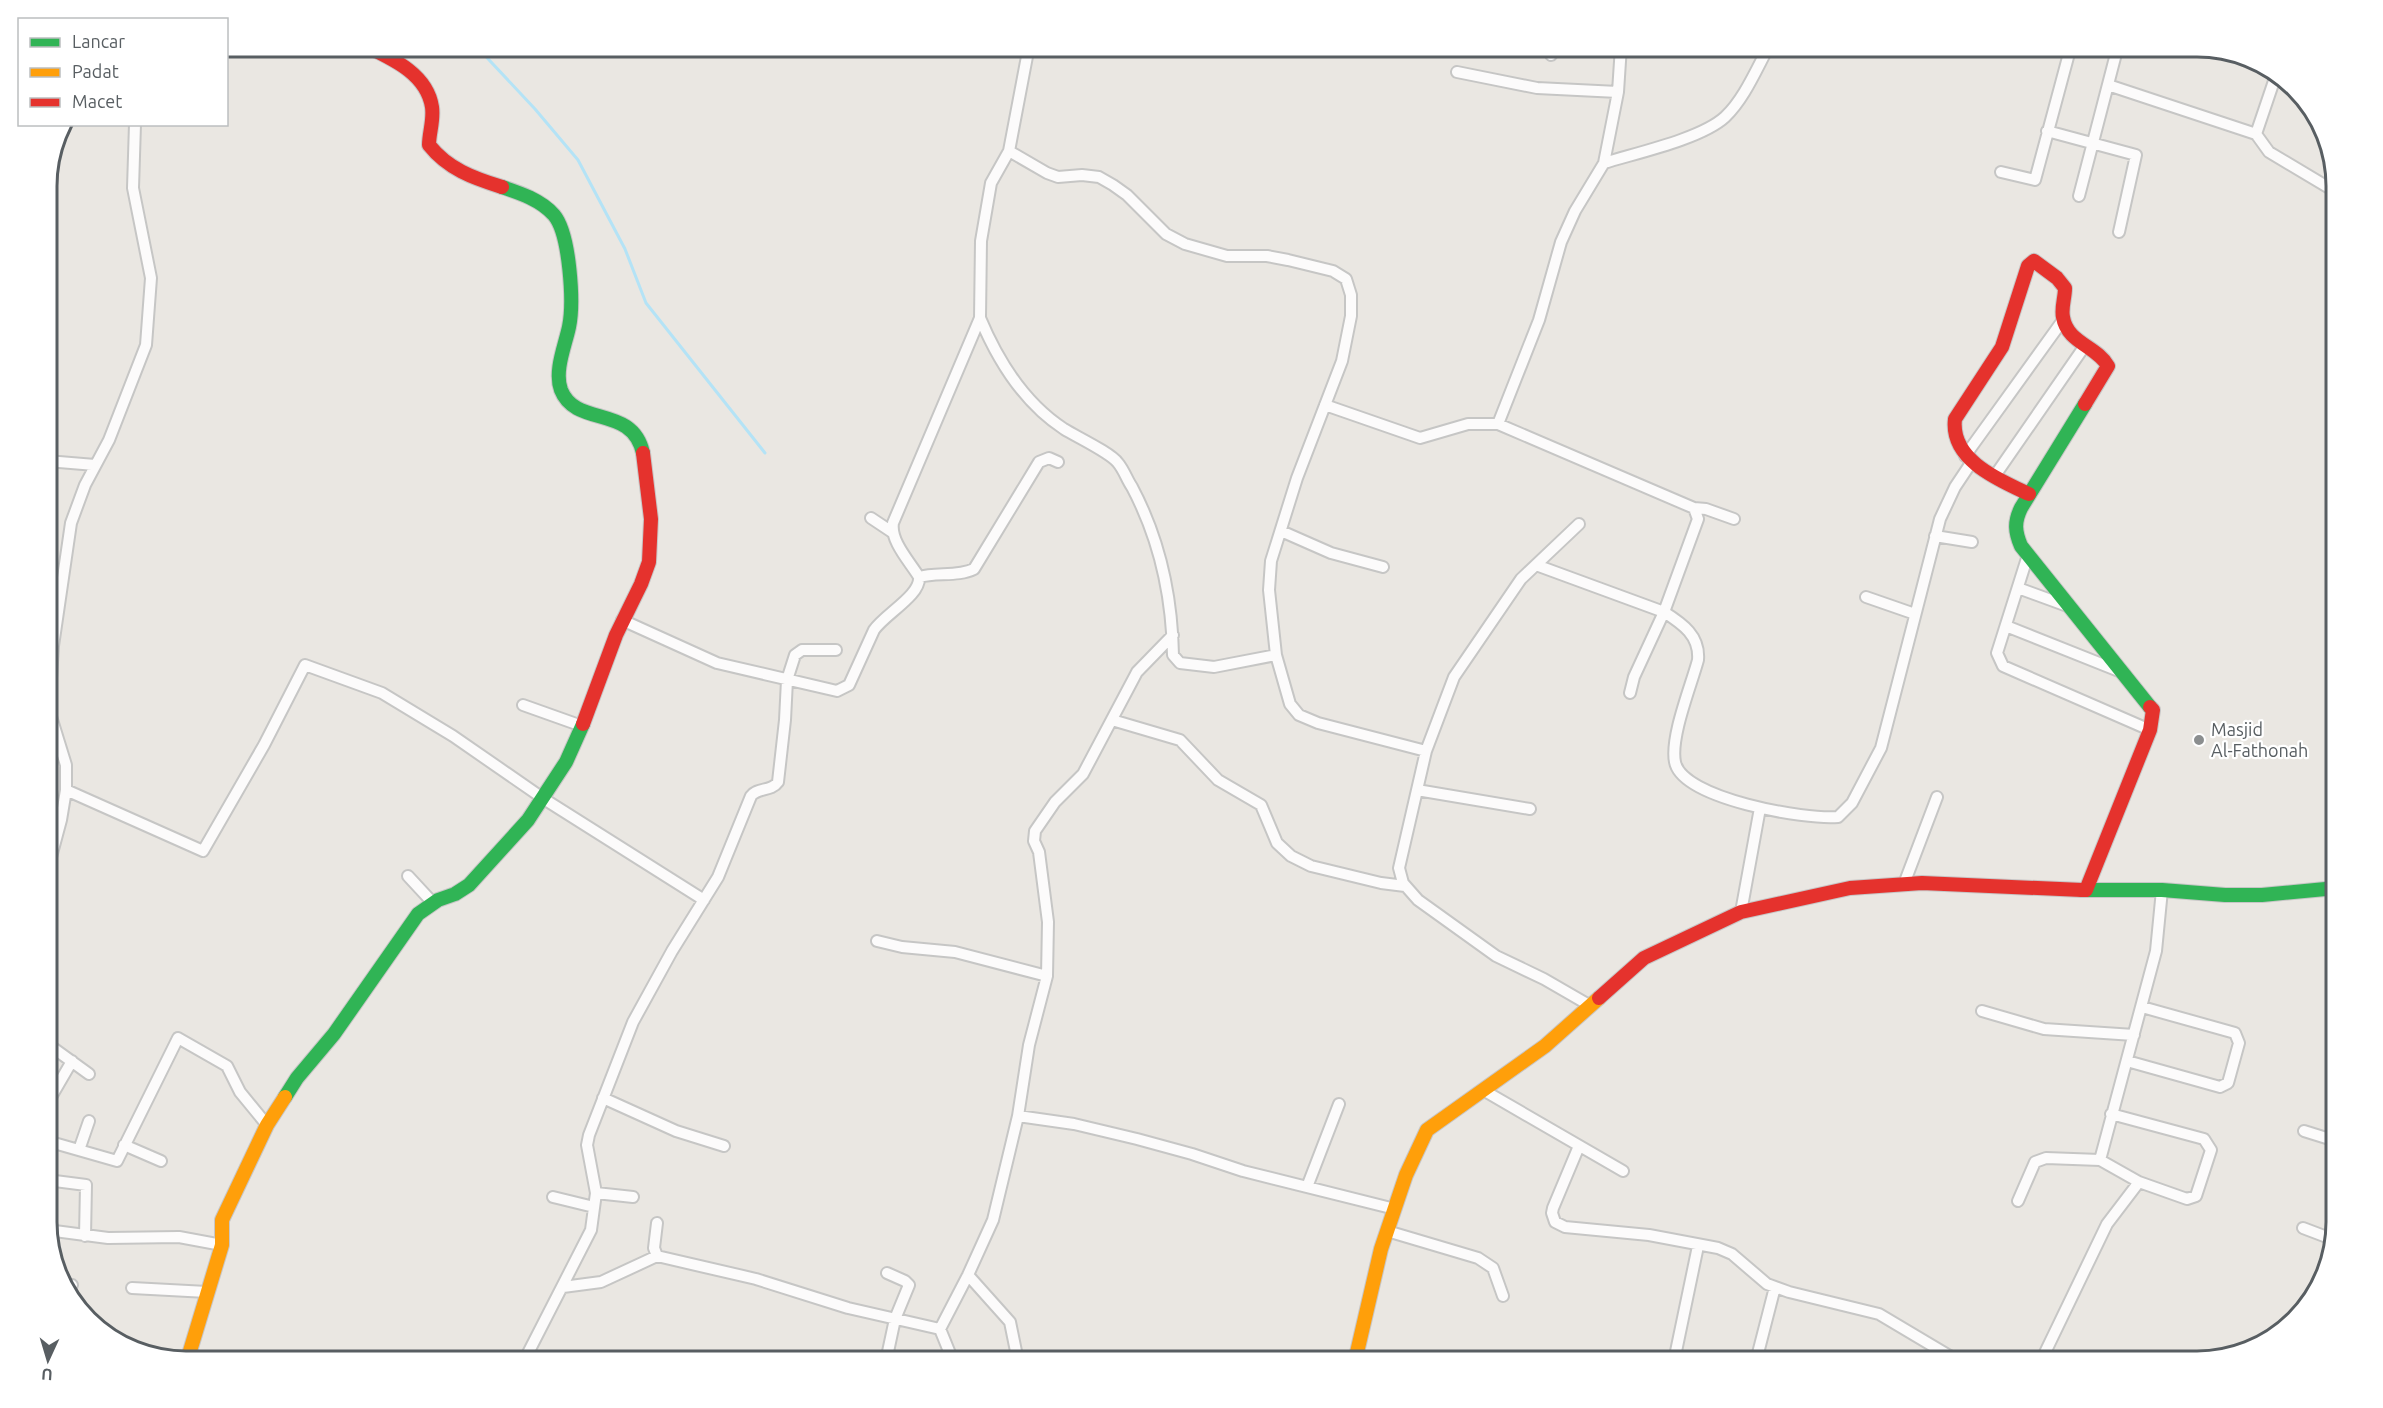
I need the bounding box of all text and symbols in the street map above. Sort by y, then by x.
legend [18,18,228,126]
text: Lancar [72,31,125,51]
text: Padat [72,61,119,81]
text: Macet [72,91,122,111]
place label: Masjid Al-Fathonah [2211,719,2308,760]
marker: Masjid Al-Fathonah [2192,733,2206,747]
north arrow [18,1330,78,1390]
text: U [41,1366,53,1384]

